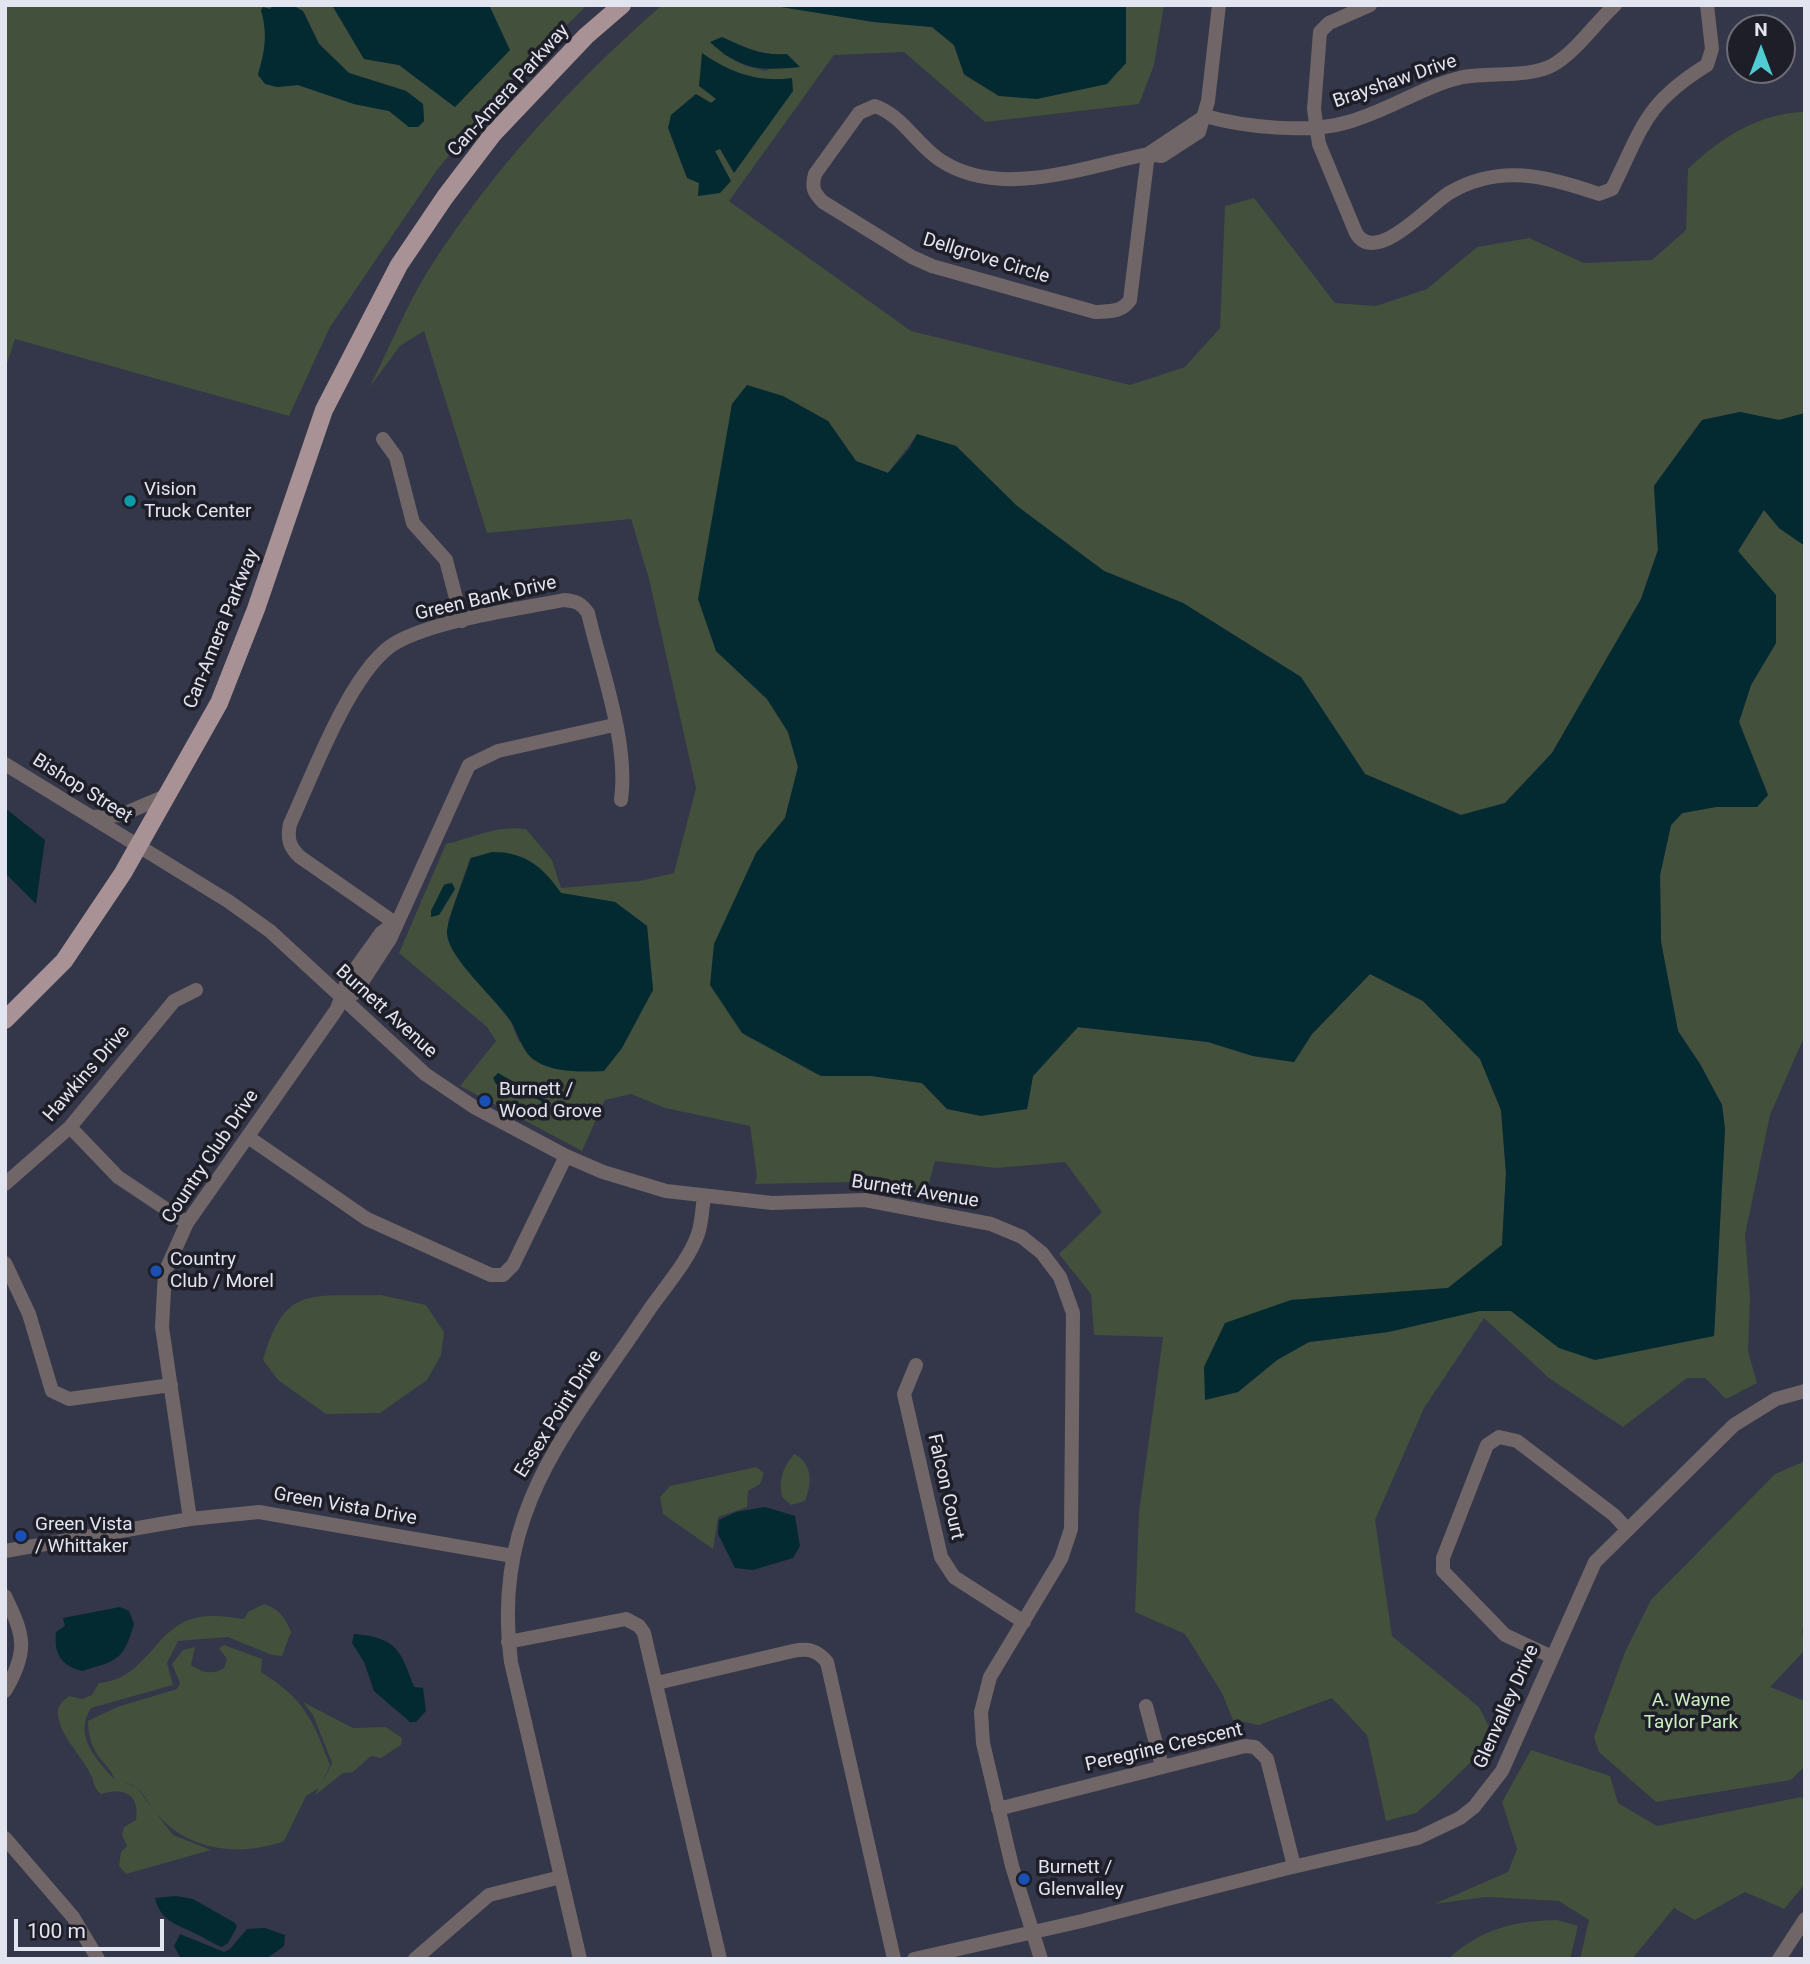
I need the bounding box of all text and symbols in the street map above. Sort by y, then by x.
north arrow [1726,14,1796,84]
text: N [1754,18,1768,41]
street label: Can-Amera Parkway [444,20,574,162]
street label: Brayshaw Drive [1330,50,1460,114]
street label: Dellgrove Circle [920,229,1052,289]
place label: Vision Truck Center [144,479,252,523]
marker: Vision Truck Center [122,493,138,509]
street label: Can-Amera Parkway [180,546,264,712]
street label: Green Bank Drive [413,572,559,626]
street label: Bishop Street [28,749,136,829]
street label: Burnett Avenue [331,961,441,1063]
street label: Hawkins Drive [39,1021,135,1127]
place label: Burnett / Wood Grove [499,1079,602,1123]
street label: Country Club Drive [158,1086,264,1228]
marker: Burnett / Wood Grove [477,1093,493,1109]
street label: Burnett Avenue [850,1171,980,1213]
place label: Country Club / Morel [170,1249,274,1293]
marker: Country Club / Morel [148,1263,164,1279]
street label: Essex Point Drive [511,1346,607,1482]
street label: Falcon Court [922,1432,968,1542]
street label: Green Vista Drive [272,1483,418,1531]
place label: Green Vista / Whittaker [35,1514,133,1558]
marker: Green Vista / Whittaker [13,1528,29,1544]
street label: Glenvalley Drive [1470,1642,1544,1772]
park label: A. Wayne Taylor Park [1644,1690,1738,1734]
street label: Peregrine Crescent [1083,1719,1245,1777]
place label: Burnett / Glenvalley [1038,1857,1124,1901]
marker: Burnett / Glenvalley [1016,1871,1032,1887]
scale bar [18,1904,168,1948]
text: 100 m [27,1919,86,1943]

